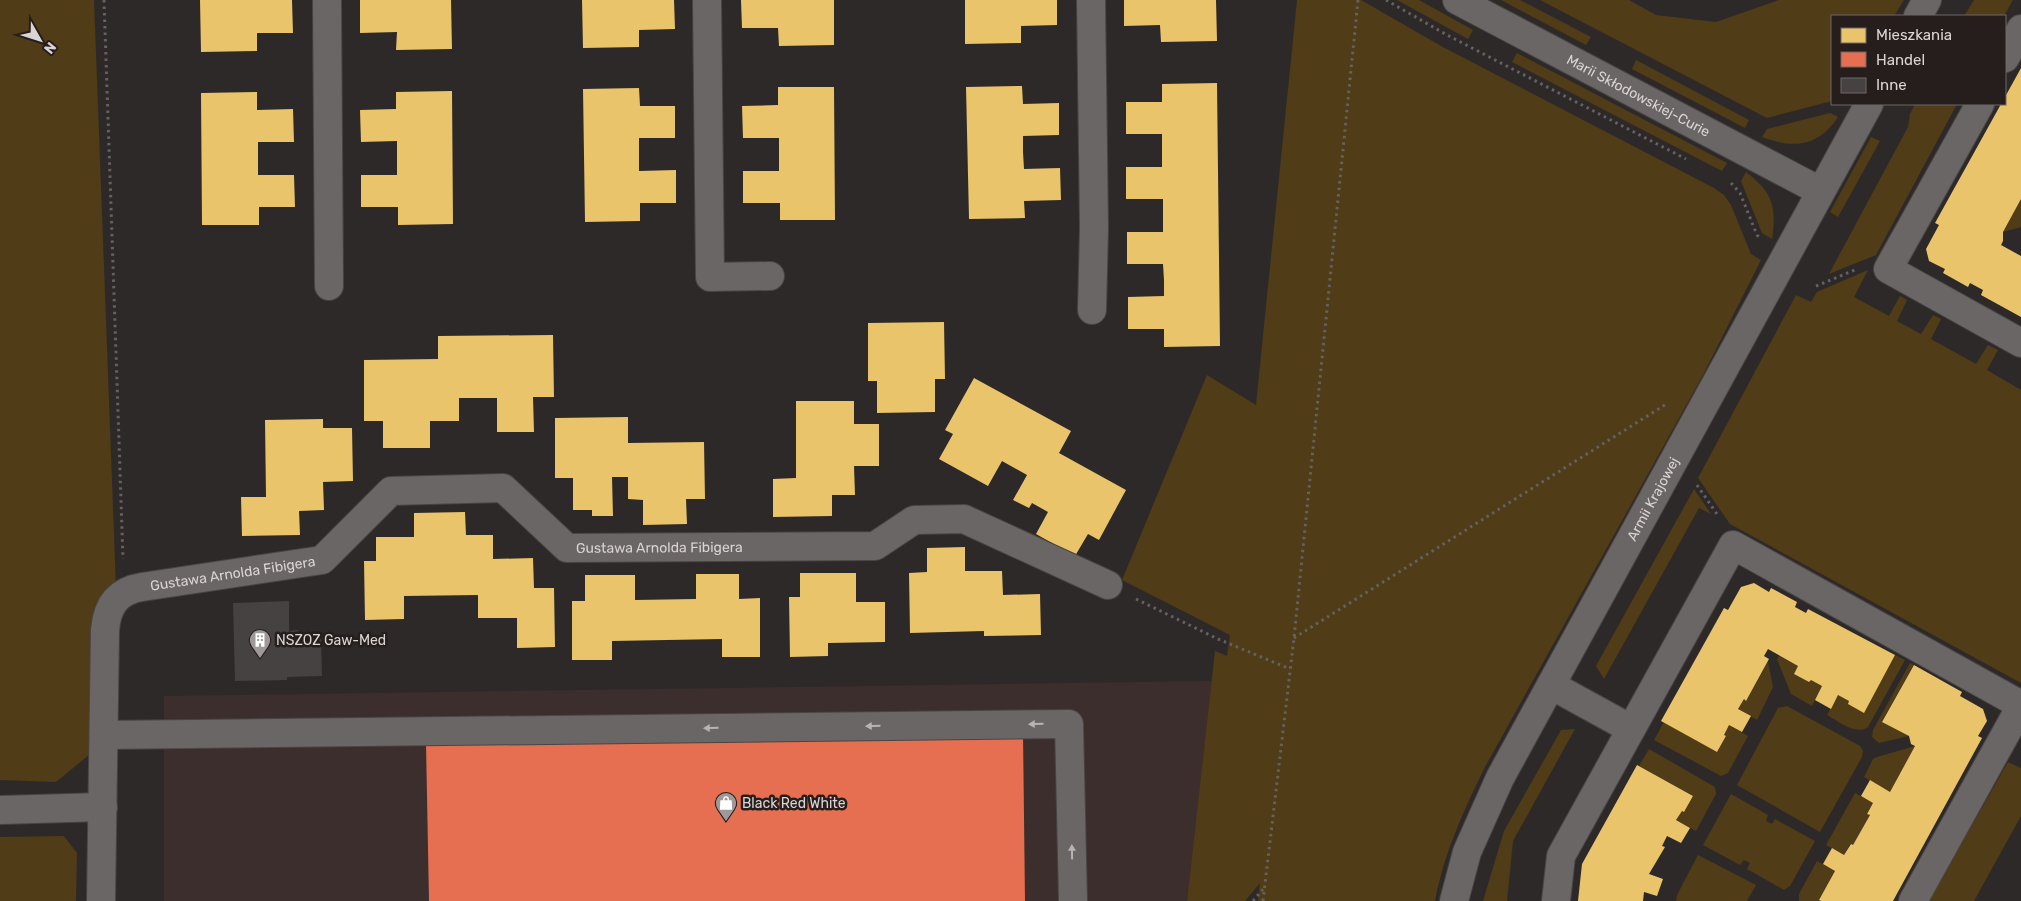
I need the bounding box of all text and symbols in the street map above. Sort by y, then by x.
north arrow [15,15,65,65]
legend [1831,15,2006,105]
text: Mieszkania [1876,26,1952,44]
text: N [40,39,59,57]
street label: Marii Skłodowskiej-Curie [1564,51,1713,140]
text: Handel [1876,51,1925,69]
text: Inne [1876,76,1907,94]
street label: Armii Krajowej [1623,454,1683,544]
street label: Gustawa Arnolda Fibigera [576,538,743,556]
street label: Gustawa Arnolda Fibigera [149,553,316,594]
building icon: NSZOZ Gaw-Med [248,628,272,659]
place label: NSZOZ Gaw-Med [276,632,386,649]
one-way arrow [1027,720,1043,728]
one-way arrow [865,722,881,730]
one-way arrow [702,724,718,732]
shop icon: Black Red White [714,791,738,822]
place label: Black Red White [742,795,846,812]
one-way arrow [1068,844,1076,860]

